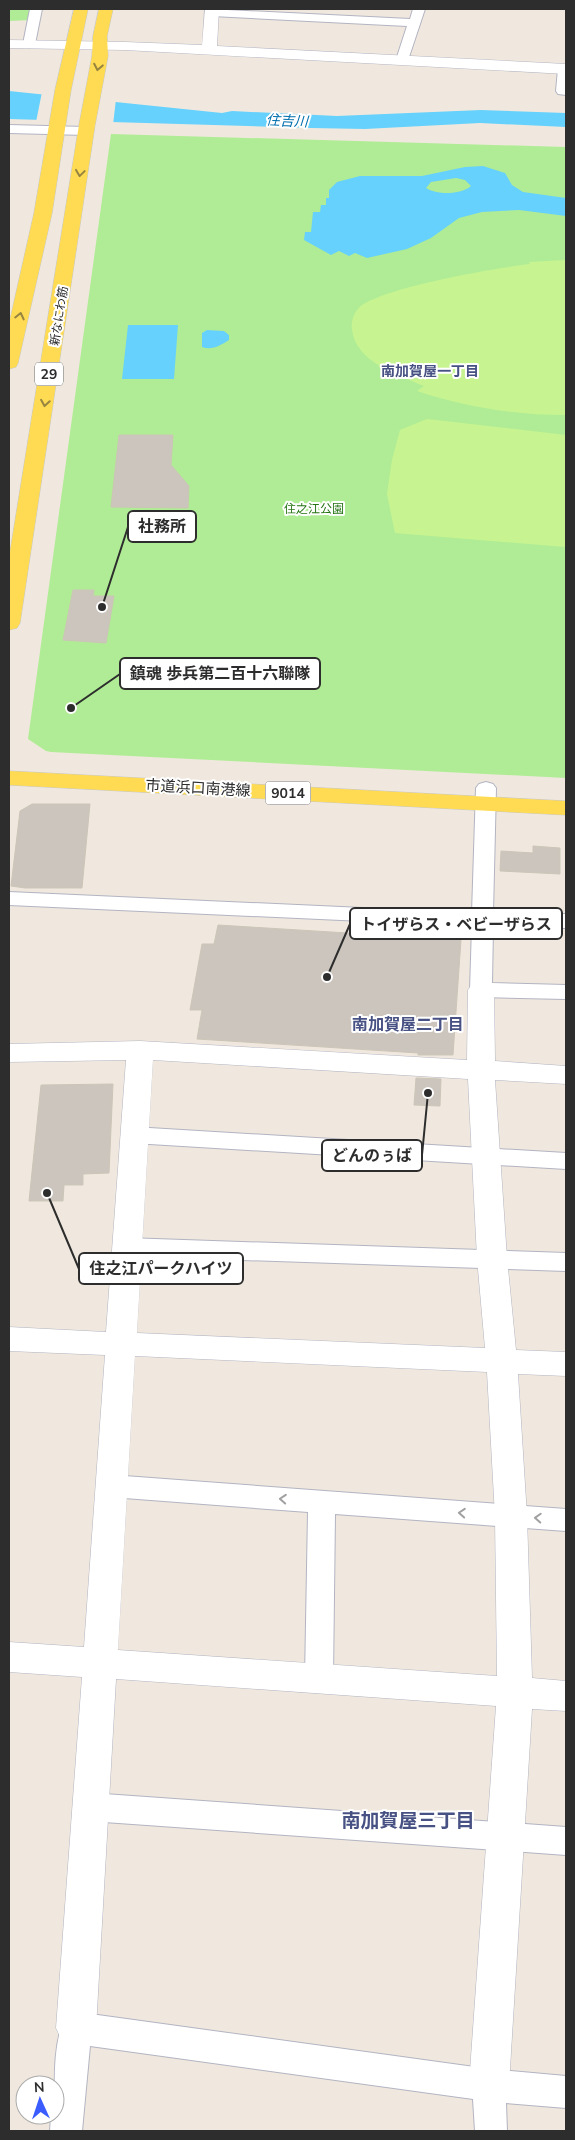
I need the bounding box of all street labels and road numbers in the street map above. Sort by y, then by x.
street label: 新なにわ筋 [46,285,72,347]
road number: 29 [35,362,63,386]
street label: 市道浜口南港線 [145,775,251,801]
road number: 9014 [266,781,310,804]

